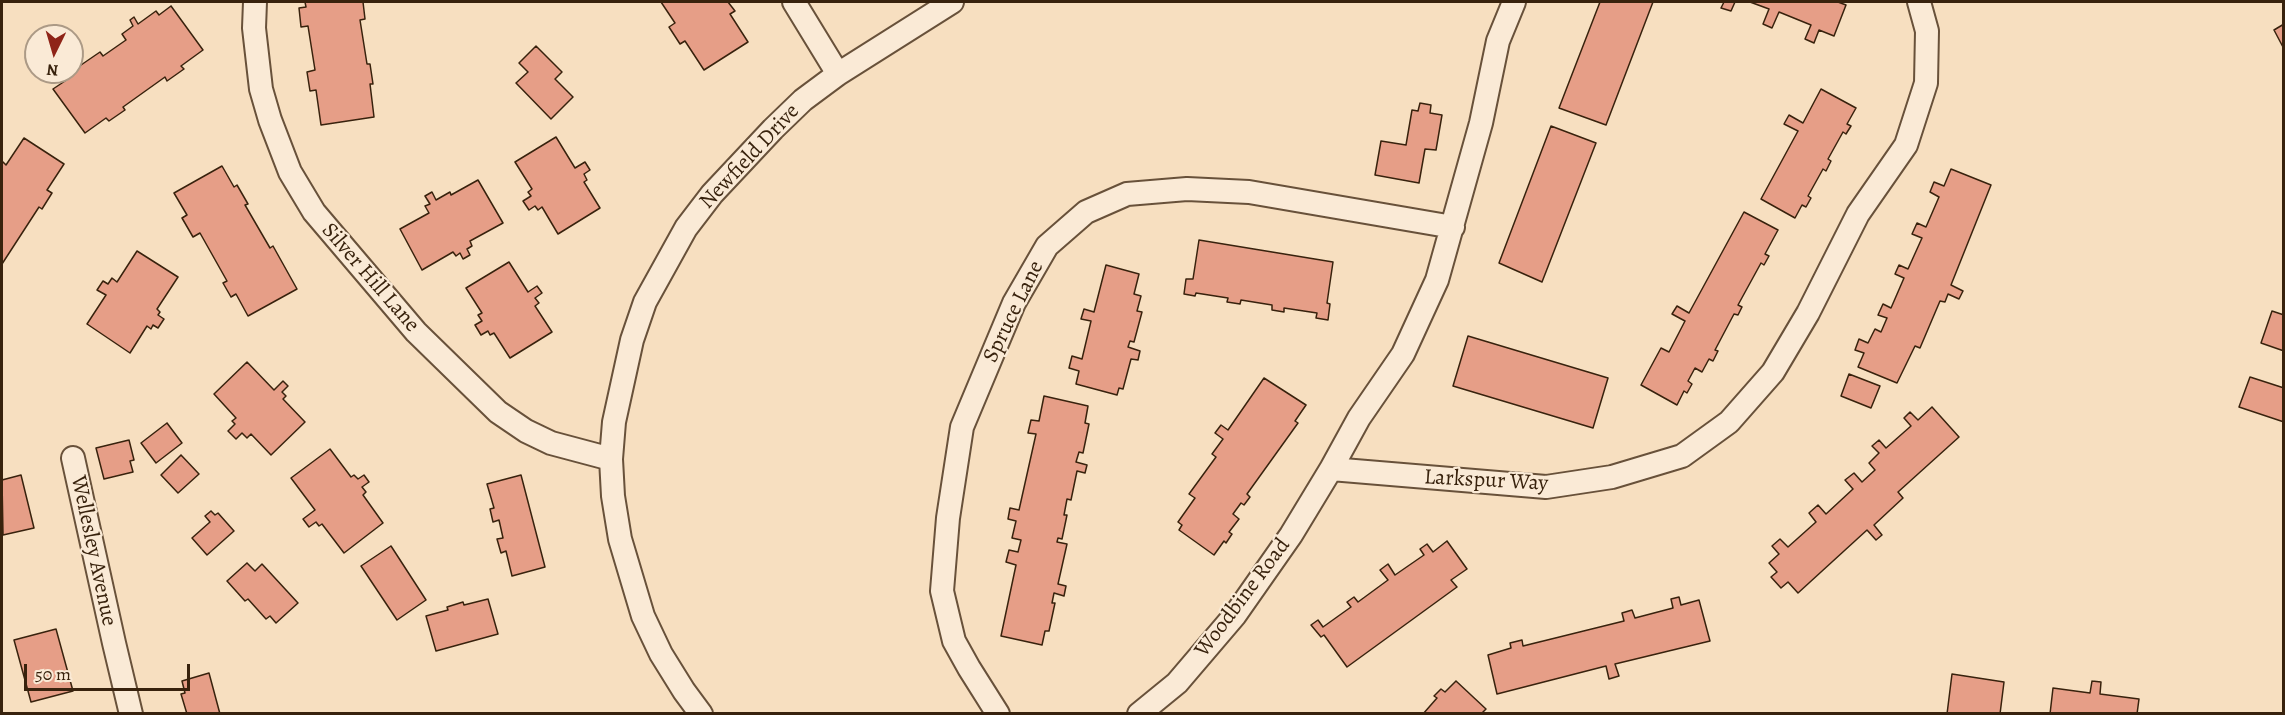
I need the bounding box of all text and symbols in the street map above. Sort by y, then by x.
north arrow [24,24,84,84]
text: N [46,58,59,81]
street label: Newfield Drive [695,99,805,215]
street label: Silver Hill Lane [315,218,425,338]
street label: Spruce Lane [978,257,1050,367]
street label: Larkspur Way [1423,465,1549,497]
street label: Wellesley Avenue [64,473,122,629]
street label: Woodbine Road [1190,533,1296,663]
scale bar [27,652,194,690]
text: 50 m [35,662,71,686]

